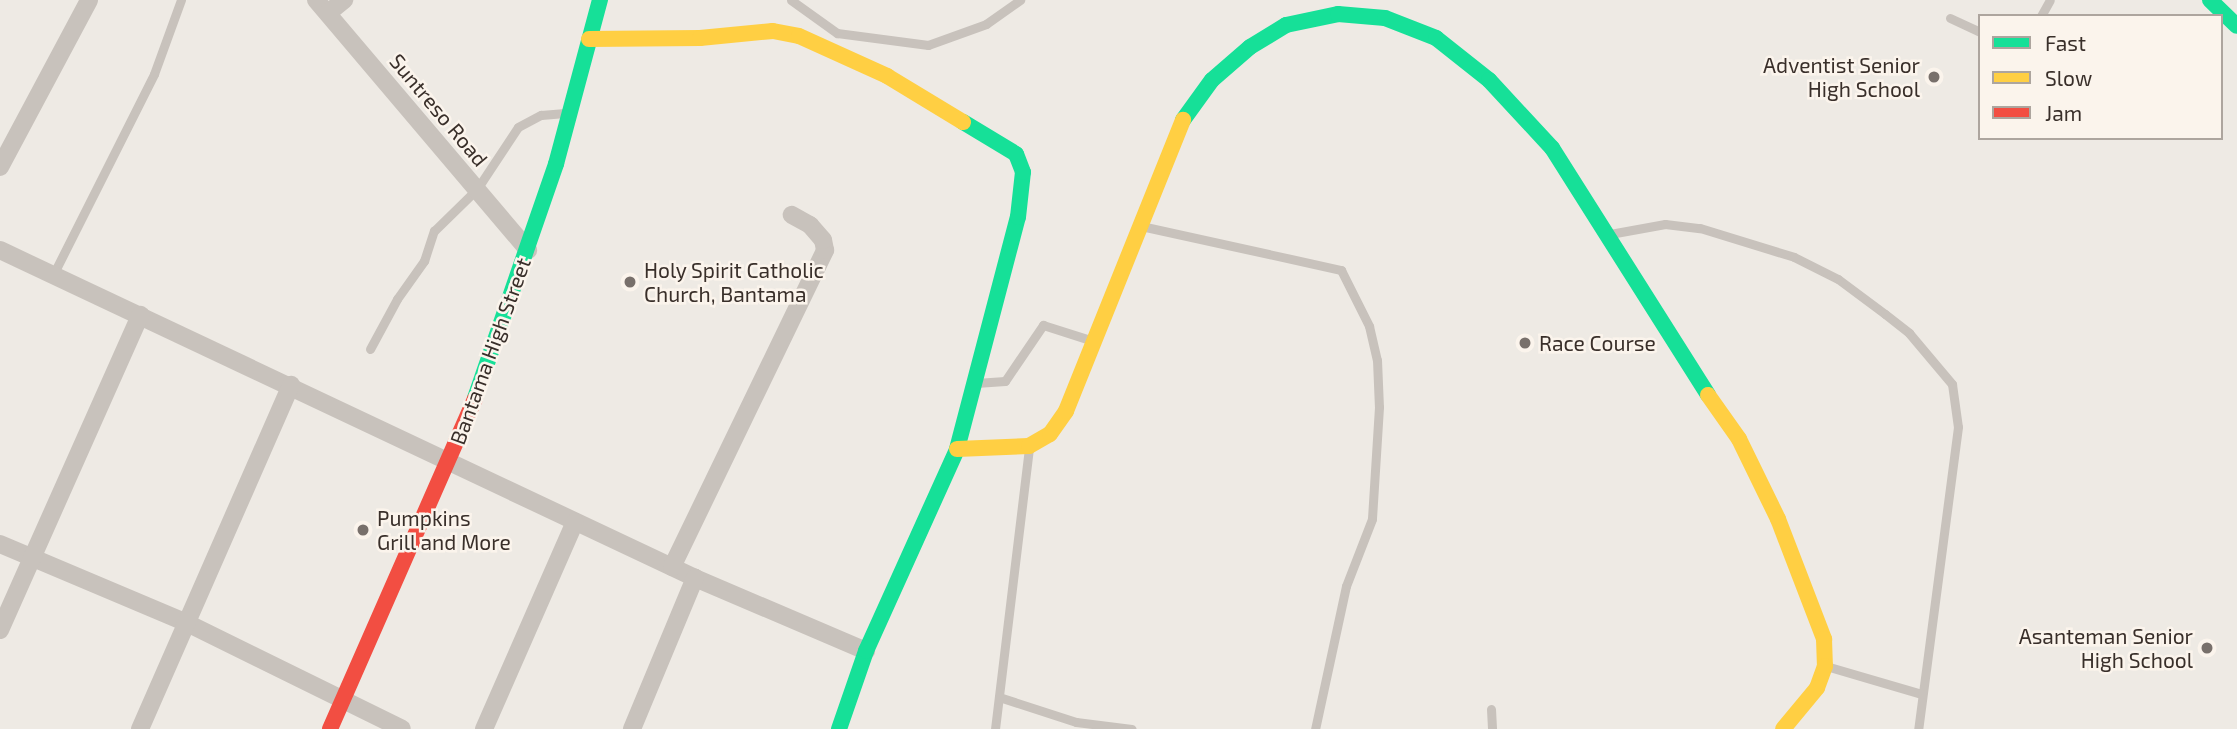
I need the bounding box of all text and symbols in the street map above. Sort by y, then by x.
legend [1978,14,2223,140]
text: Fast [2045,30,2086,55]
street label: Suntreso Road [385,49,493,171]
place label: Adventist Senior High School [1763,52,1920,102]
text: Slow [2045,65,2092,90]
marker: Adventist Senior High School [1926,69,1942,85]
text: Jam [2045,100,2082,125]
street label: Bantama High Street [444,254,536,448]
place label: Holy Spirit Catholic Church, Bantama [644,257,824,307]
marker: Holy Spirit Catholic Church, Bantama [622,274,638,290]
place label: Race Course [1539,330,1656,356]
marker: Race Course [1517,335,1533,351]
place label: Pumpkins Grill and More [377,505,511,555]
marker: Pumpkins Grill and More [355,522,371,538]
place label: Asanteman Senior High School [2019,623,2193,673]
marker: Asanteman Senior High School [2199,640,2215,656]

